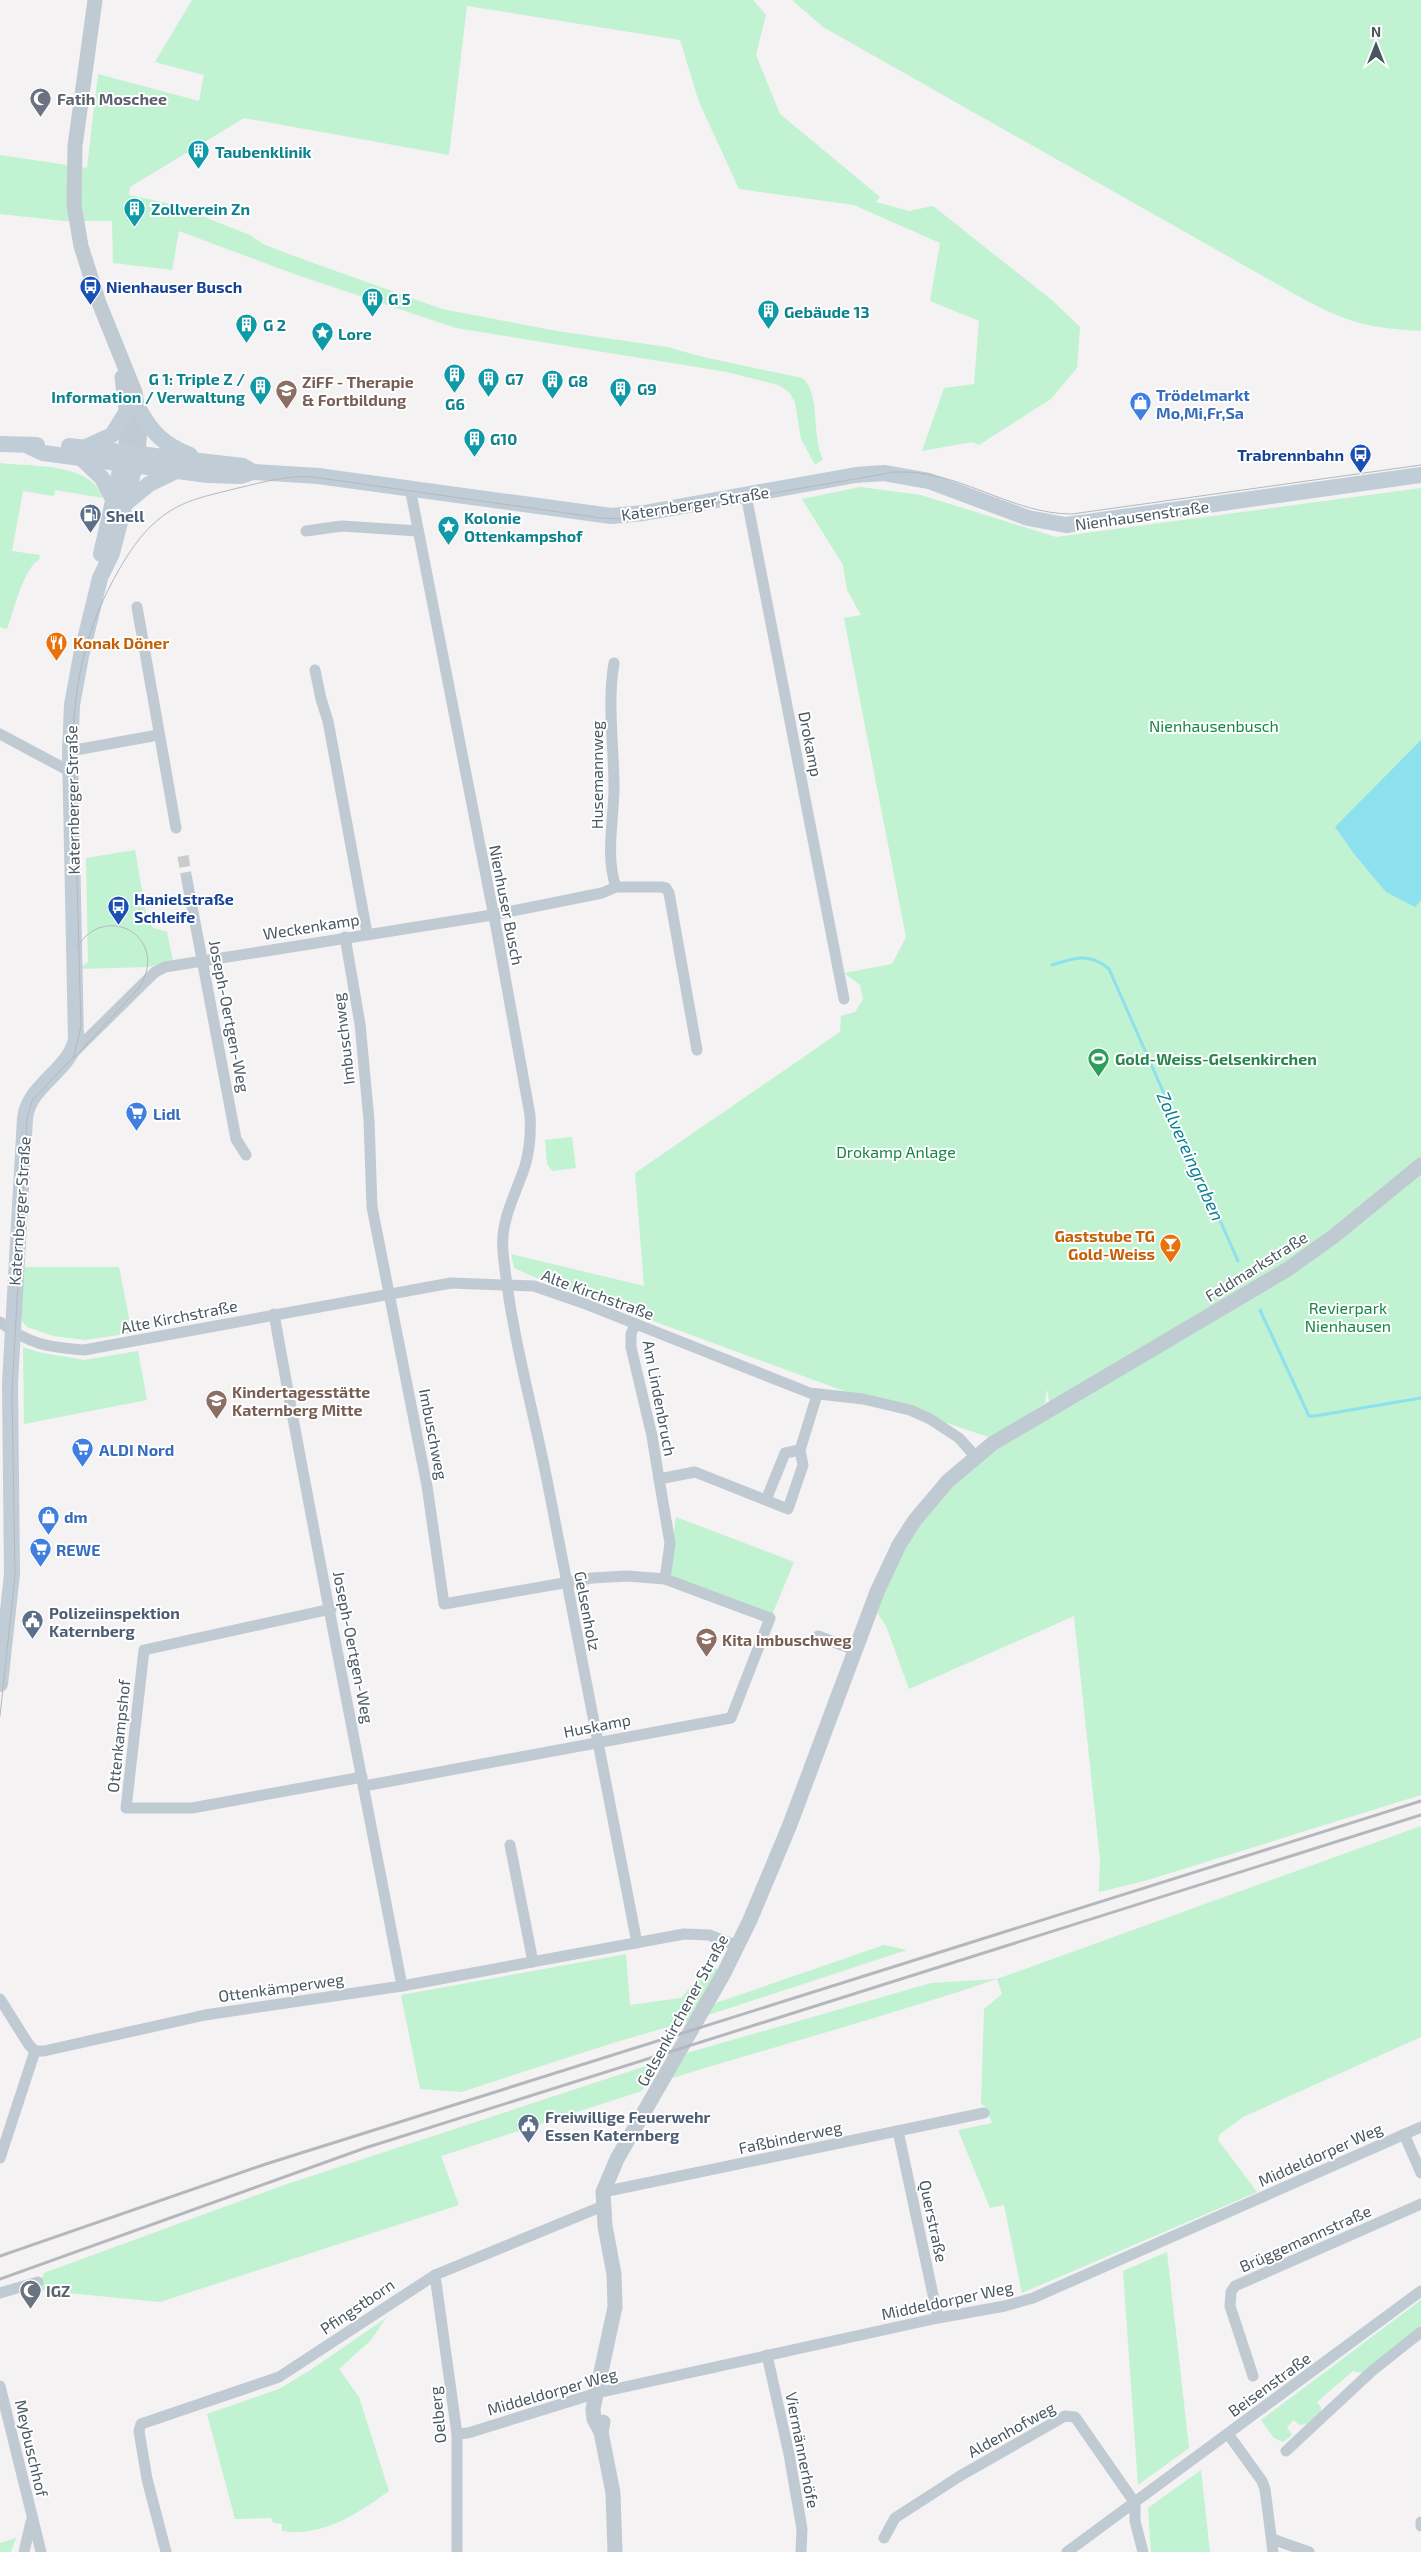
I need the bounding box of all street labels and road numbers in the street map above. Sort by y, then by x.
street label: Katernberger Straße [620,482,770,524]
street label: Nienhausenstraße [1074,496,1210,534]
street label: Drokamp [795,710,827,778]
street label: Husemannweg [587,721,606,829]
street label: Katernberger Straße [61,725,83,875]
street label: Nienhuser Busch [486,843,528,967]
street label: Weckenkamp [261,909,361,943]
street label: Joseph-Oertgen-Weg [206,938,254,1094]
street label: Imbuschweg [328,992,358,1086]
street label: Katernberger Straße [4,1136,34,1286]
street label: Feldmarkstraße [1201,1227,1311,1305]
street label: Alte Kirchstraße [539,1265,657,1323]
street label: Alte Kirchstraße [119,1295,239,1337]
street label: Am Lindenbruch [639,1338,681,1458]
street label: Imbuschweg [416,1387,452,1481]
street label: Joseph-Oertgen-Weg [330,1569,378,1725]
street label: Gelsenholz [571,1570,605,1652]
street label: Ottenkampshof [103,1678,133,1793]
street label: Huskamp [562,1709,632,1741]
street label: Gelsenkirchener Straße [632,1931,732,2089]
street label: Ottenkämperweg [217,1969,345,2005]
street label: Faßbinderweg [737,2117,843,2157]
street label: Middeldorper Weg [1255,2118,1385,2190]
street label: Querstraße [915,2178,952,2264]
street label: Brüggemannstraße [1236,2200,1374,2276]
street label: Pfingstborn [316,2274,398,2338]
street label: Middeldorper Weg [879,2277,1015,2323]
street label: Beisenstraße [1224,2348,1314,2420]
street label: Middeldorper Weg [485,2363,619,2419]
street label: Oelberg [425,2386,449,2444]
street label: Viermännerhöfe [782,2390,824,2510]
street label: Aldenhofweg [964,2397,1058,2461]
street label: Meybuschhof [12,2398,53,2499]

